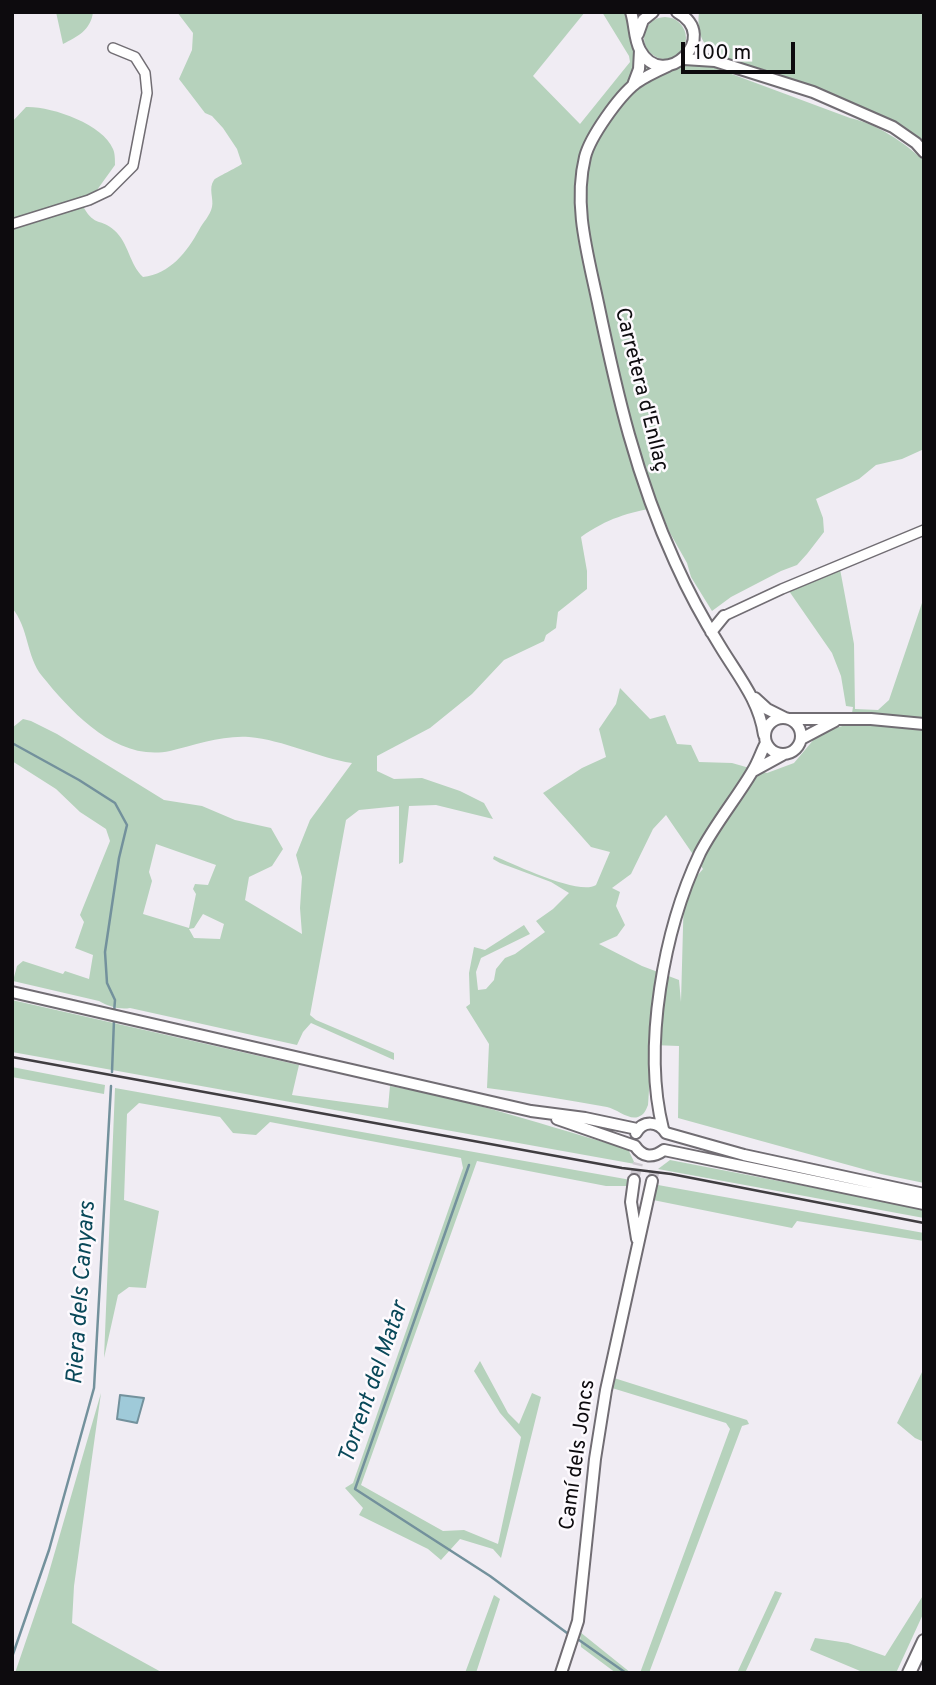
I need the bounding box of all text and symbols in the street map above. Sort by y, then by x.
scale bar [684,28,798,72]
text: 100 m [694,40,751,67]
street label: Carretera d'Enllaç [607,305,673,475]
water label: Riera dels Canyars [63,1200,103,1386]
water label: Torrent del Matar [334,1298,416,1468]
street label: Camí dels Joncs [556,1378,602,1532]

